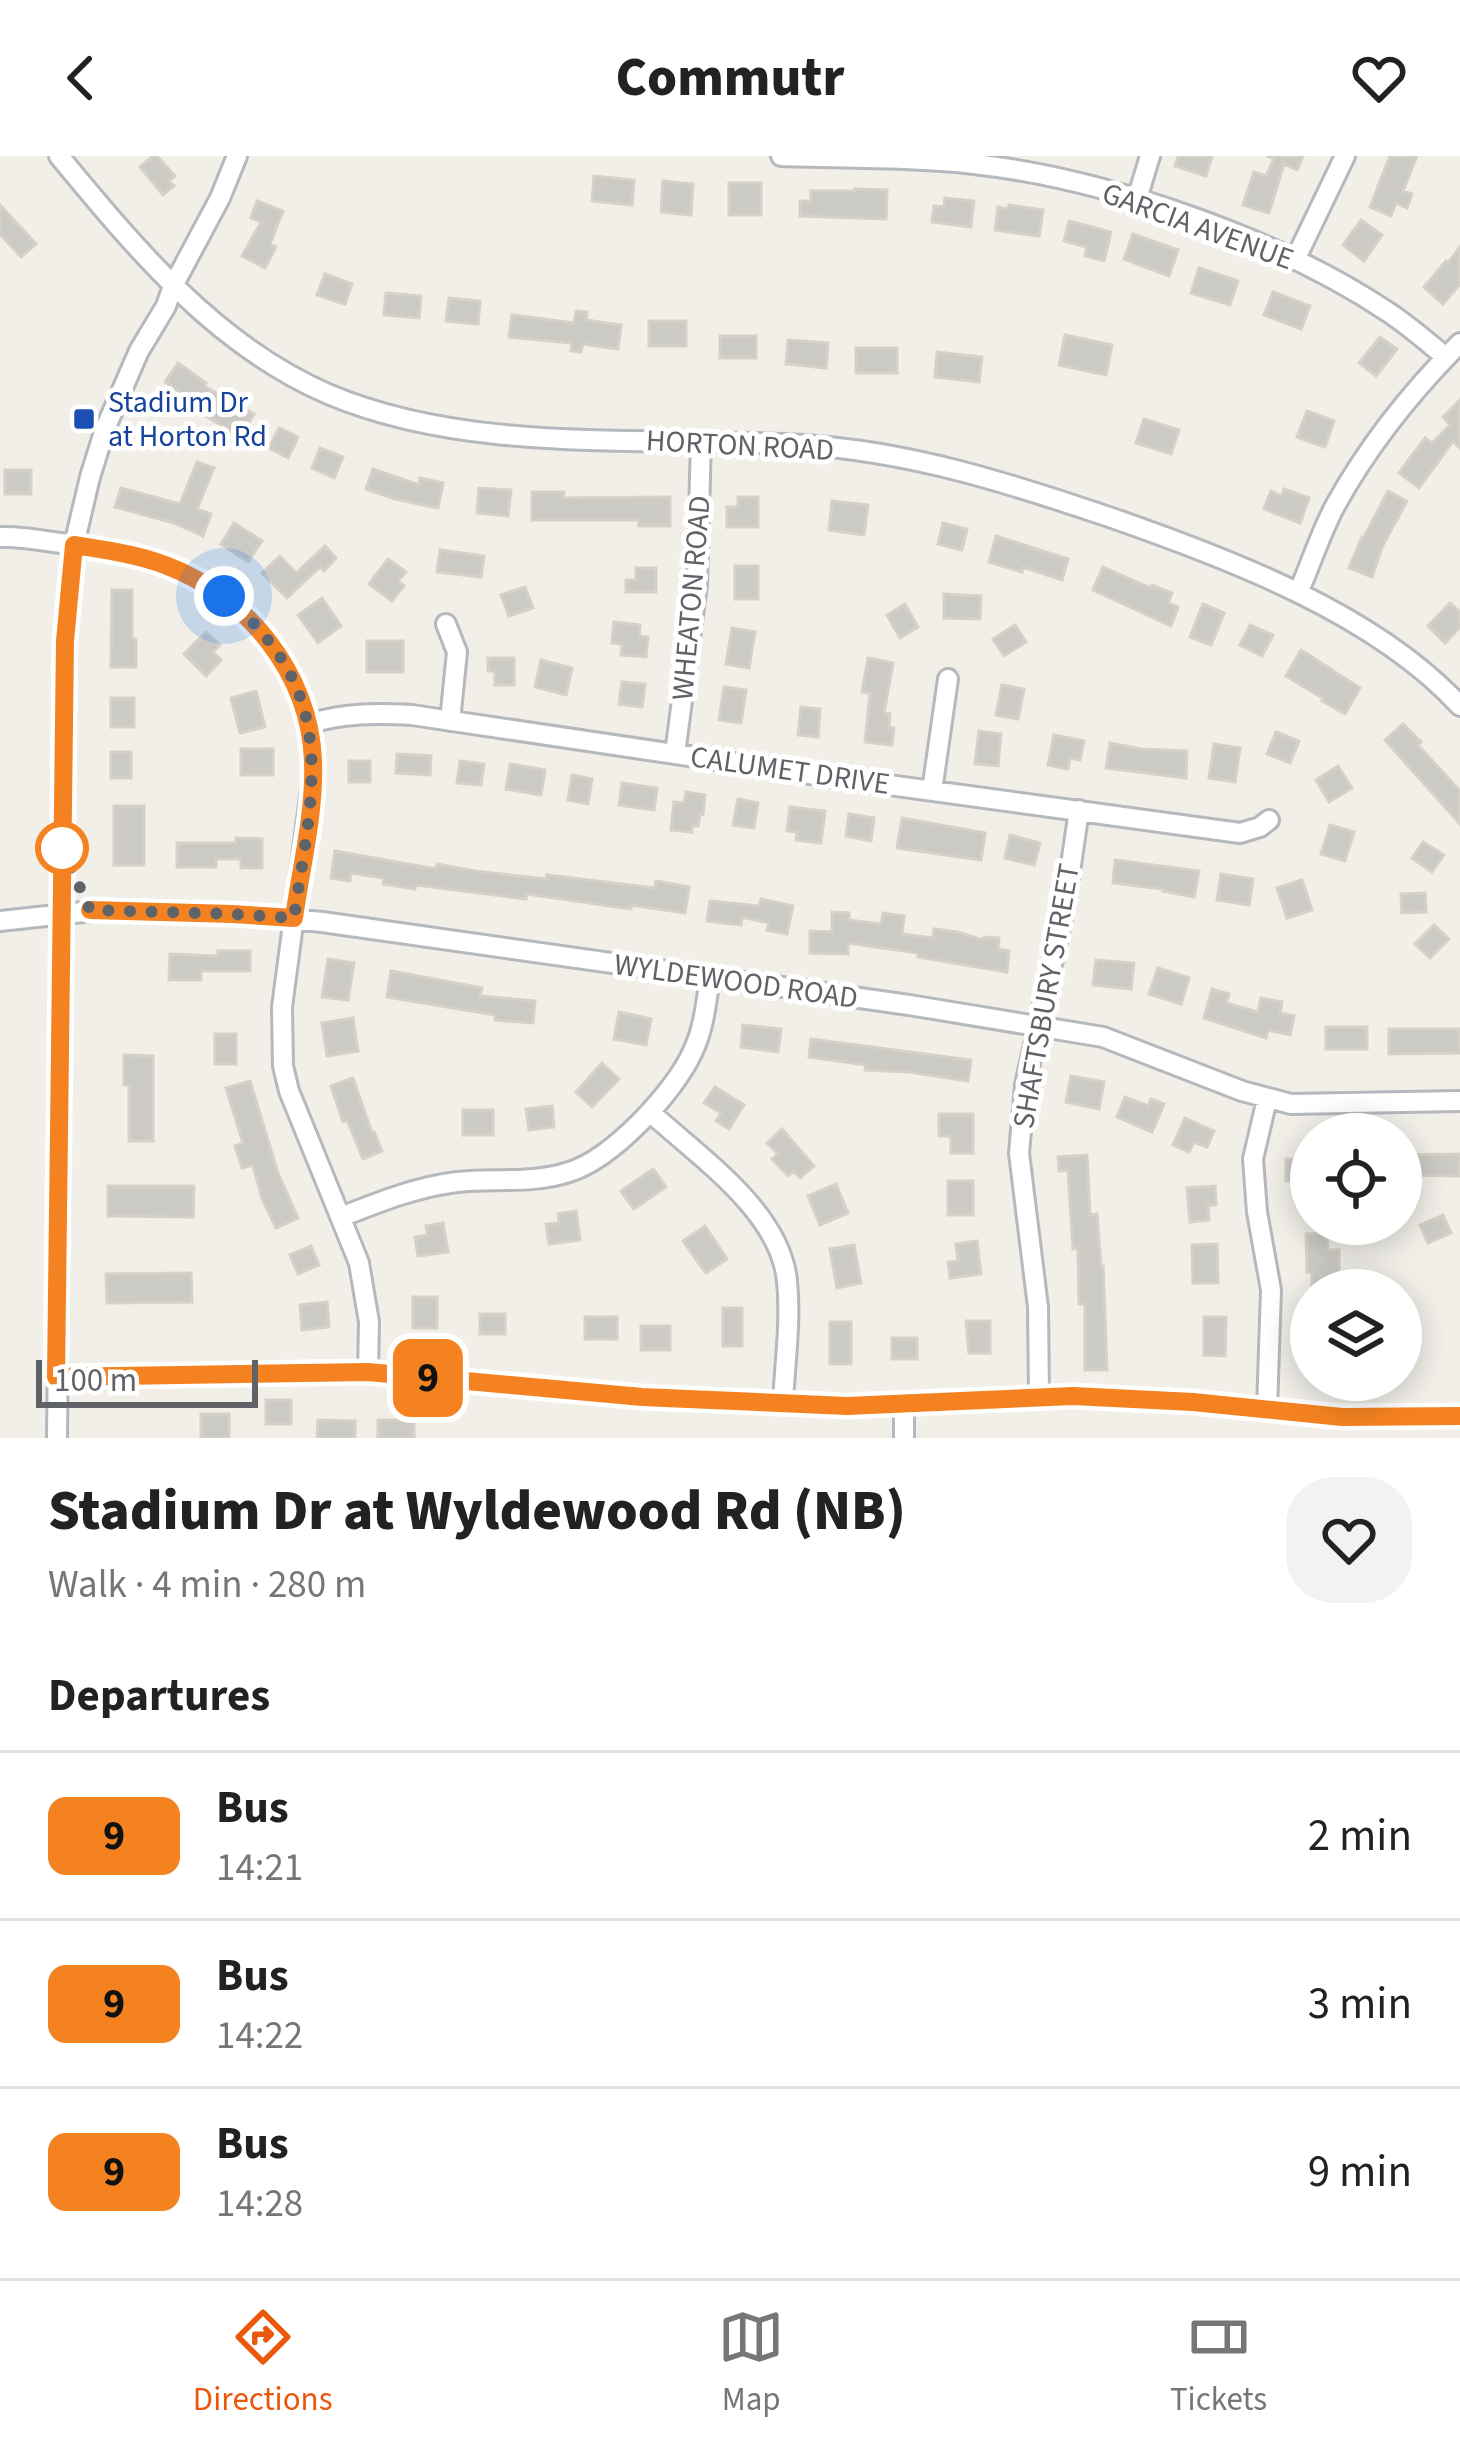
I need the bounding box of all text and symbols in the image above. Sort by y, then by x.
text: Commutr [616,40,844,117]
icon: back [48,45,114,111]
icon: heart [1346,45,1412,111]
street label: GARCIA AVENUE [1096,172,1300,281]
place label: Stadium Dr at Horton Rd [108,381,267,458]
marker: Stadium Dr at Horton Rd [71,406,97,432]
street label: HORTON ROAD [645,419,835,472]
street label: WHEATON ROAD [661,494,722,702]
your location [194,566,254,626]
street label: CALUMET DRIVE [687,735,892,806]
unlabelled marker [37,823,87,873]
street label: SHAFTSBURY STREET [1002,860,1091,1132]
street label: WYLDEWOOD ROAD [611,943,861,1020]
map controls [1290,1113,1422,1401]
button: locate [1290,1113,1422,1245]
button: layers [1290,1269,1422,1401]
line badge: 9 [389,1339,467,1417]
text: 9 [417,1348,439,1408]
scale bar [36,1354,258,1407]
text: 100 m [54,1357,137,1404]
text: Stadium Dr at Wyldewood Rd (NB) [48,1471,906,1552]
button: heart [1286,1477,1412,1603]
text: Walk · 4 min · 280 m [48,1557,366,1613]
text: Departures [48,1664,270,1728]
text: Bus [216,1776,289,1840]
text: 2 min [1308,1804,1412,1868]
text: 9 [103,1806,125,1866]
text: 14:21 [216,1840,303,1896]
text: Bus [216,1944,289,2008]
text: 3 min [1308,1972,1412,2036]
text: 9 [103,1974,125,2034]
text: 14:22 [216,2008,303,2064]
text: Bus [216,2112,289,2176]
text: 9 min [1308,2140,1412,2204]
text: 9 [103,2142,125,2202]
text: 14:28 [216,2176,303,2232]
tab: Directions [193,2304,333,2423]
tab: Map [718,2304,784,2423]
tab: Tickets [1170,2304,1267,2423]

